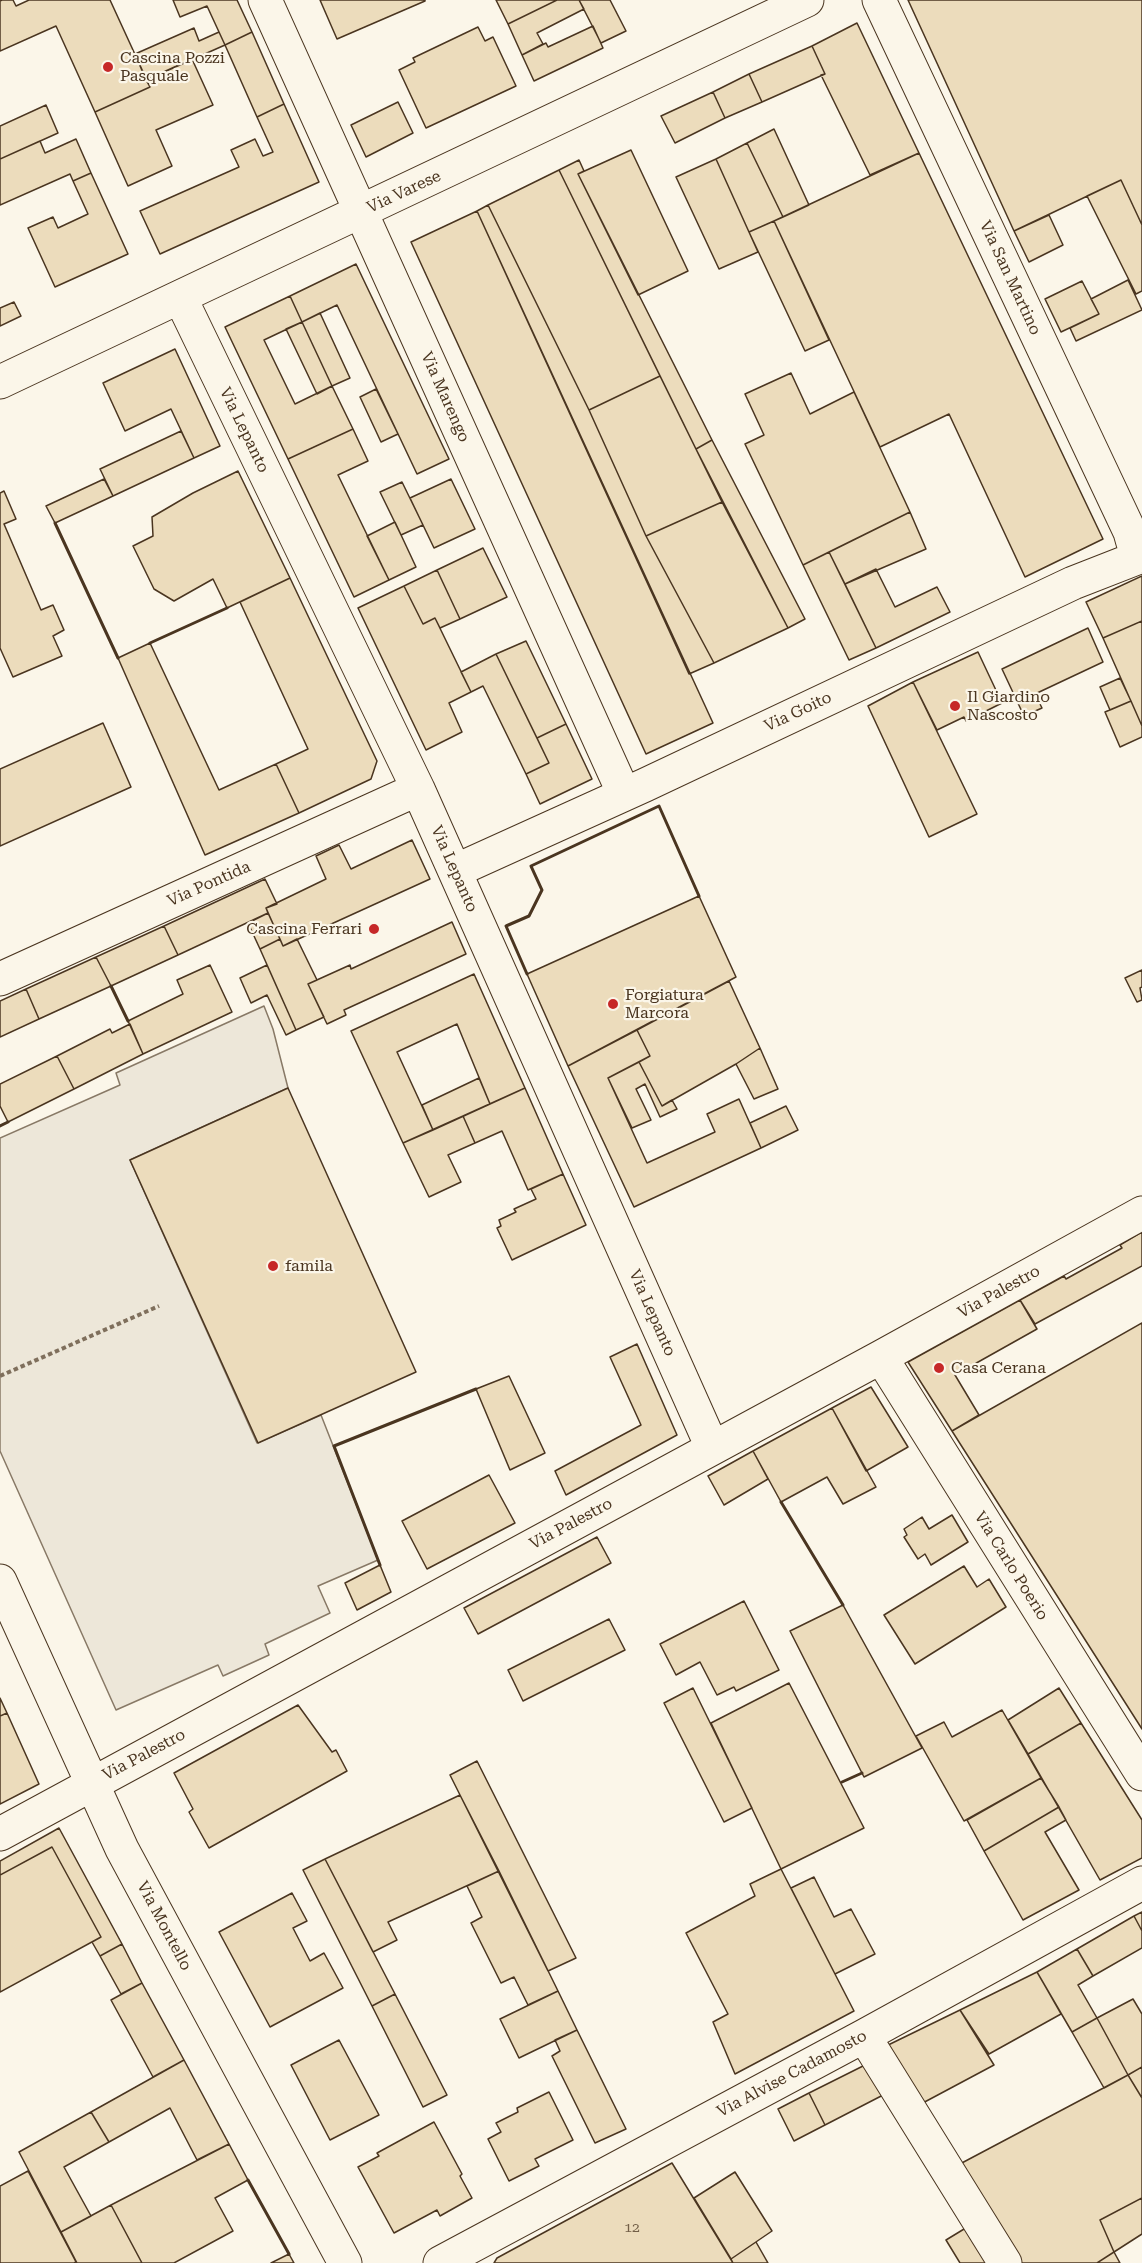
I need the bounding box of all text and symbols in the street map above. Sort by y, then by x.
place label: Cascina Pozzi Pasquale [120,48,225,86]
marker: Cascina Pozzi Pasquale [101,60,115,74]
street label: Via Varese [364,167,444,217]
street label: Via San Martino [975,218,1045,338]
street label: Via Marengo [417,349,473,445]
street label: Via Lepanto [215,384,273,476]
place label: Il Giardino Nascosto [967,687,1050,725]
street label: Via Goito [761,688,835,736]
marker: Il Giardino Nascosto [948,699,962,713]
street label: Via Lepanto [426,823,482,915]
street label: Via Pontida [164,857,254,911]
place label: Cascina Ferrari [246,919,362,939]
marker: Cascina Ferrari [367,922,381,936]
place label: Forgiatura Marcora [625,985,704,1023]
marker: Forgiatura Marcora [606,997,620,1011]
place label: famila [285,1256,333,1276]
marker: famila [266,1259,280,1273]
street label: Via Palestro [955,1262,1043,1322]
street label: Via Lepanto [624,1267,680,1359]
place label: Casa Cerana [951,1358,1046,1378]
marker: Casa Cerana [932,1361,946,1375]
street label: Via Palestro [526,1494,616,1554]
street label: Via Carlo Poerio [970,1508,1052,1624]
street label: Via Palestro [99,1725,189,1785]
street label: Via Montello [132,1878,196,1974]
street label: Via Alvise Cadamosto [714,2026,870,2122]
house number: 12 [624,2220,640,2236]

